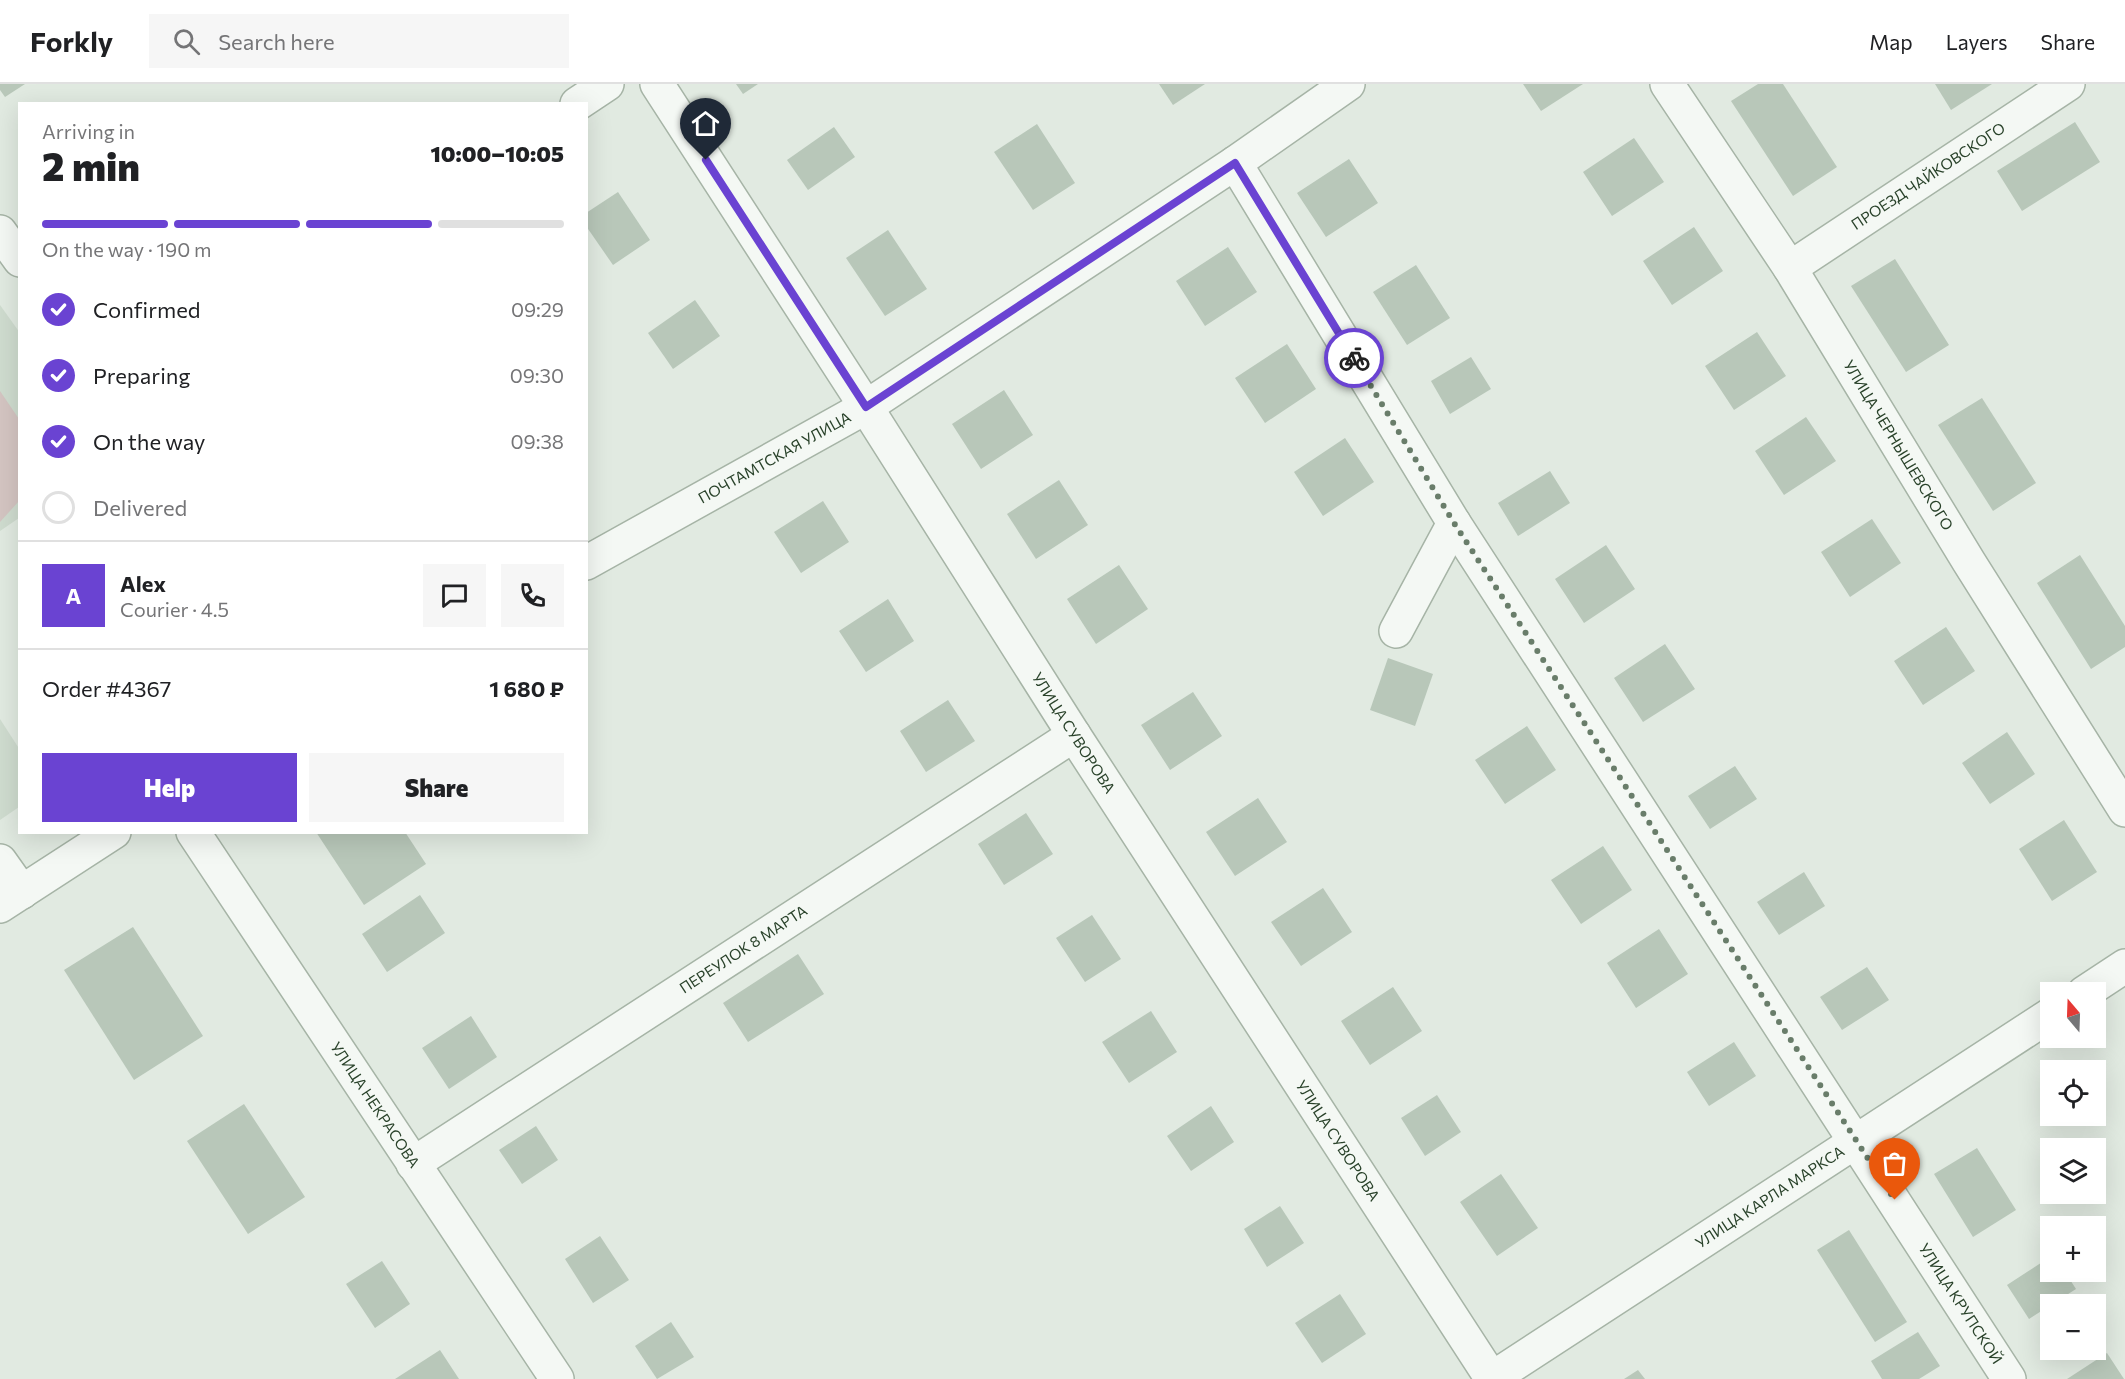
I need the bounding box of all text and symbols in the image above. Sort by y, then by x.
search box [149,14,569,68]
text: Forkly [30,24,113,58]
icon: search [170,25,203,58]
text: Search here [218,28,335,55]
text: Map [1869,29,1913,54]
text: Layers [1946,29,2008,54]
text: Share [2041,29,2095,54]
pin [680,98,731,160]
icon: home [689,107,722,140]
street label: ПРОЕЗД ЧАЙКОВСКОГО [1848,118,2008,233]
text: Arriving in [42,119,135,143]
text: 10:00–10:05 [431,140,564,167]
text: 2 min [42,141,140,189]
text: On the way · 190 m [42,237,211,261]
icon: check [42,293,75,326]
text: Confirmed [93,296,200,323]
text: 09:29 [511,297,564,321]
courier [1324,328,1384,388]
icon: bike [1338,342,1371,375]
street label: УЛИЦА ЧЕРНЫШЕВСКОГО [1840,357,1957,533]
icon: check [42,359,75,392]
text: Preparing [93,362,190,389]
text: 09:30 [510,363,564,387]
street label: ПОЧТАМТСКАЯ УЛИЦА [695,407,854,507]
icon: check [42,425,75,458]
text: On the way [93,428,205,455]
text: 09:38 [511,429,564,453]
text: Delivered [93,494,187,521]
button: chat [423,564,486,627]
button: phone [501,564,564,627]
text: Alex [120,570,166,597]
text: A [66,582,81,609]
text: Courier · 4.5 [120,597,229,621]
street label: УЛИЦА СУВОРОВА [1029,669,1119,796]
text: Order #4367 [42,675,171,702]
text: 1 680 ₽ [489,675,564,702]
button: Help [42,753,297,822]
button: Share [309,753,564,822]
street label: ПЕРЕУЛОК 8 МАРТА [676,901,810,997]
north arrow [2040,982,2106,1048]
map controls [2040,982,2106,1360]
street label: УЛИЦА НЕКРАСОВА [327,1038,424,1171]
button: locate [2040,1060,2106,1126]
street label: УЛИЦА СУВОРОВА [1293,1077,1384,1204]
pin [1869,1138,1920,1200]
button: layers [2040,1138,2106,1204]
street label: УЛИЦА КАРЛА МАРКСА [1692,1141,1847,1252]
icon: bag [1878,1147,1911,1180]
button: + [2040,1216,2106,1282]
street label: УЛИЦА КРУПСКОЙ [1915,1240,2007,1367]
button: − [2040,1294,2106,1360]

